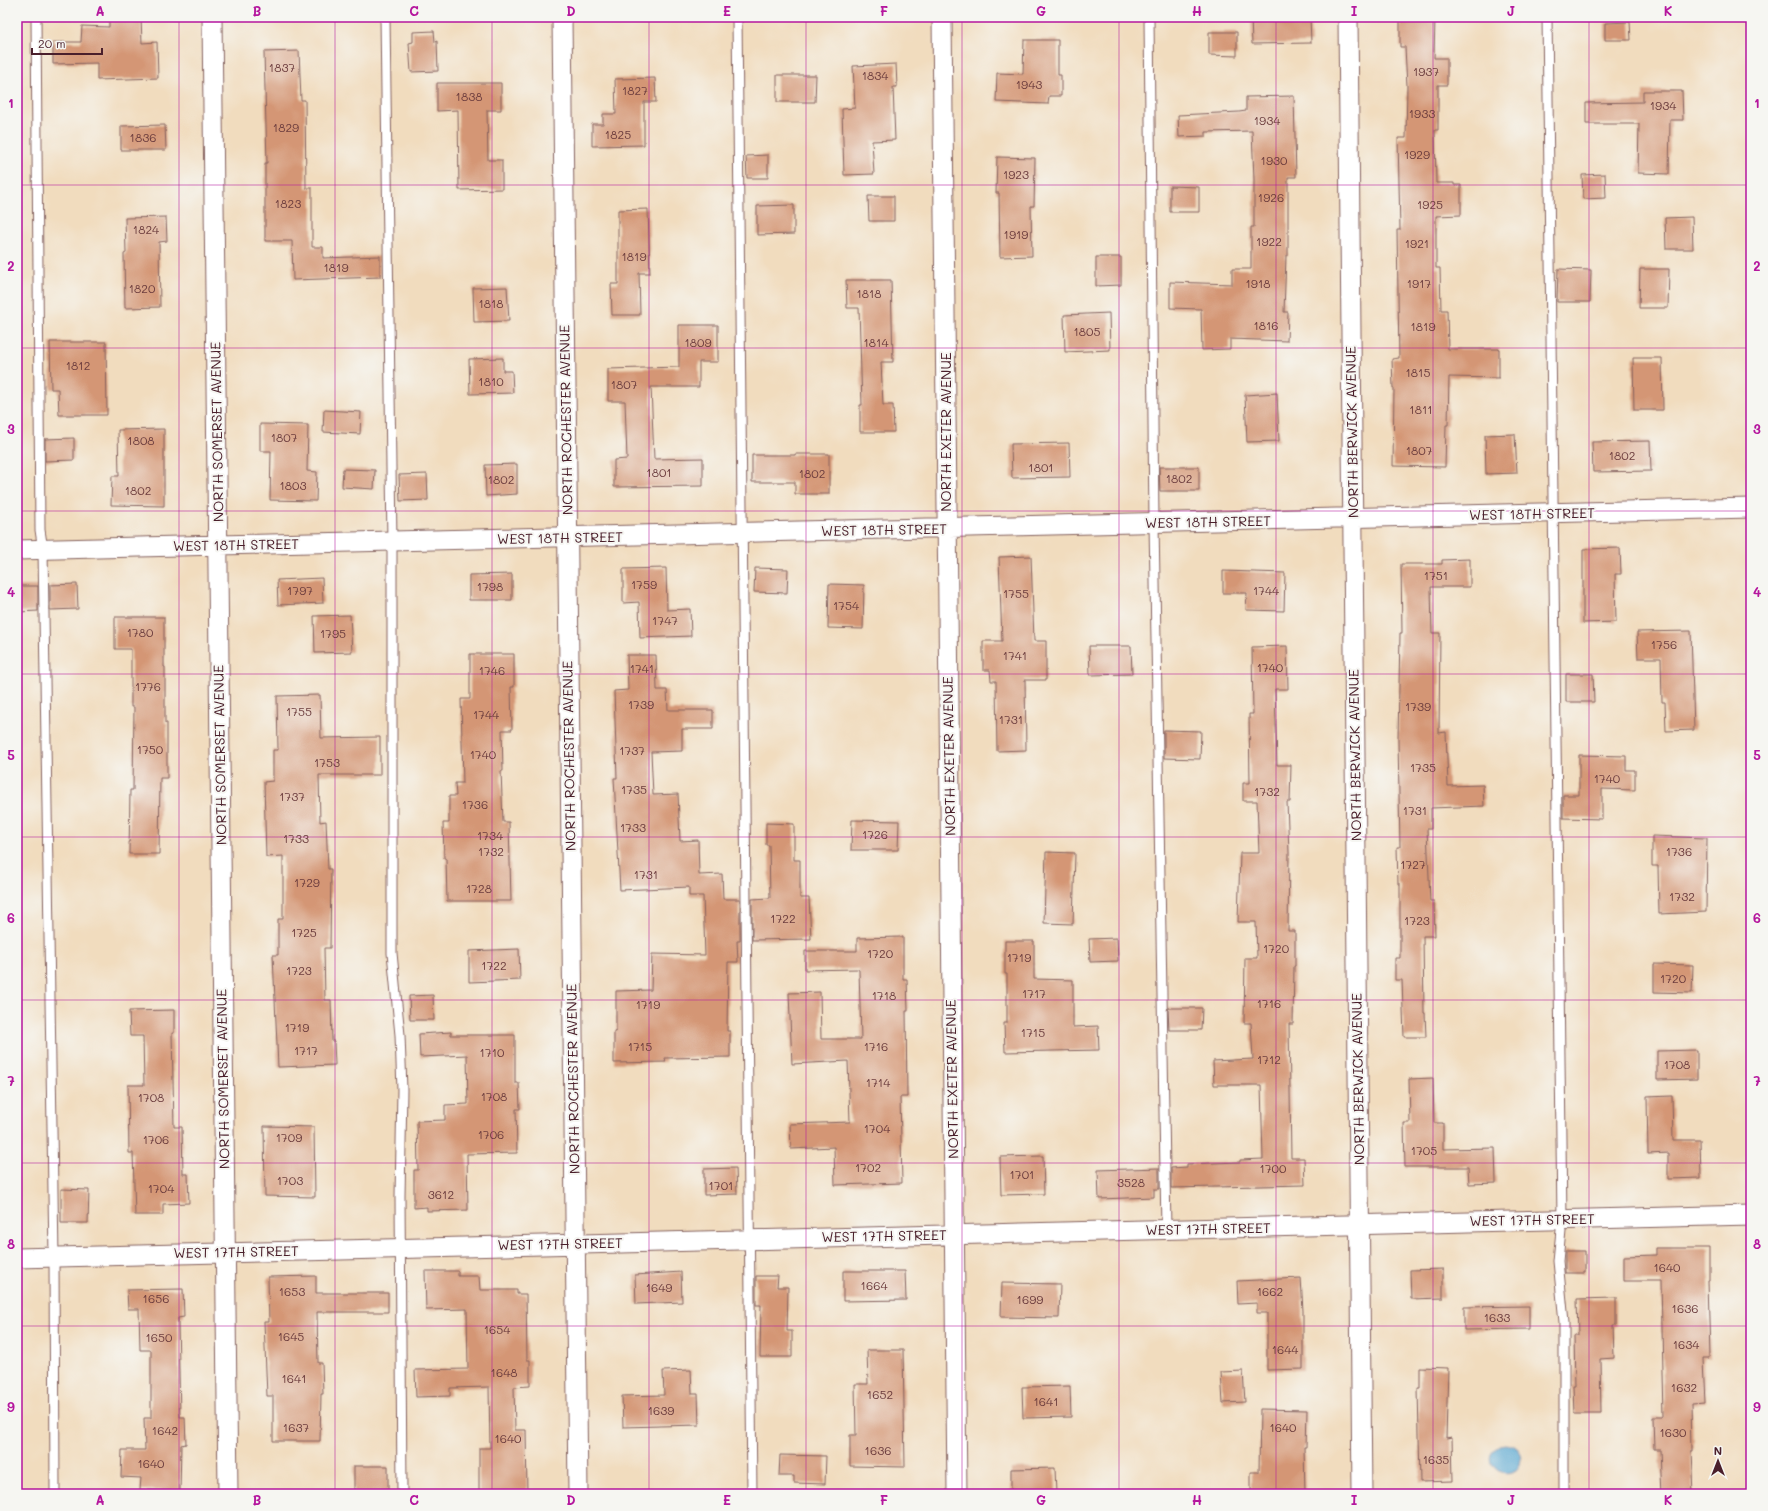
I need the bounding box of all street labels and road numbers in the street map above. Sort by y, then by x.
street label: NORTH ROCHESTER AVENUE [554,325,577,515]
street label: NORTH SOMERSET AVENUE [205,342,228,522]
street label: NORTH BERWICK AVENUE [1341,346,1362,518]
street label: NORTH EXETER AVENUE [936,352,955,512]
street label: WEST 18TH STREET [1469,503,1595,524]
street label: WEST 18TH STREET [1145,511,1271,532]
street label: WEST 18TH STREET [821,519,947,540]
street label: WEST 18TH STREET [497,527,623,548]
street label: WEST 18TH STREET [173,534,299,555]
street label: NORTH ROCHESTER AVENUE [557,661,580,851]
street label: NORTH SOMERSET AVENUE [208,665,231,845]
street label: NORTH BERWICK AVENUE [1344,669,1365,841]
street label: NORTH EXETER AVENUE [938,676,959,836]
street label: NORTH ROCHESTER AVENUE [561,984,584,1174]
street label: NORTH SOMERSET AVENUE [211,989,234,1169]
street label: NORTH BERWICK AVENUE [1347,993,1368,1165]
street label: NORTH EXETER AVENUE [941,999,962,1159]
street label: WEST 17TH STREET [1469,1209,1595,1230]
street label: WEST 17TH STREET [1145,1218,1271,1239]
street label: WEST 17TH STREET [821,1225,947,1246]
street label: WEST 17TH STREET [497,1233,623,1254]
street label: WEST 17TH STREET [173,1241,299,1262]

